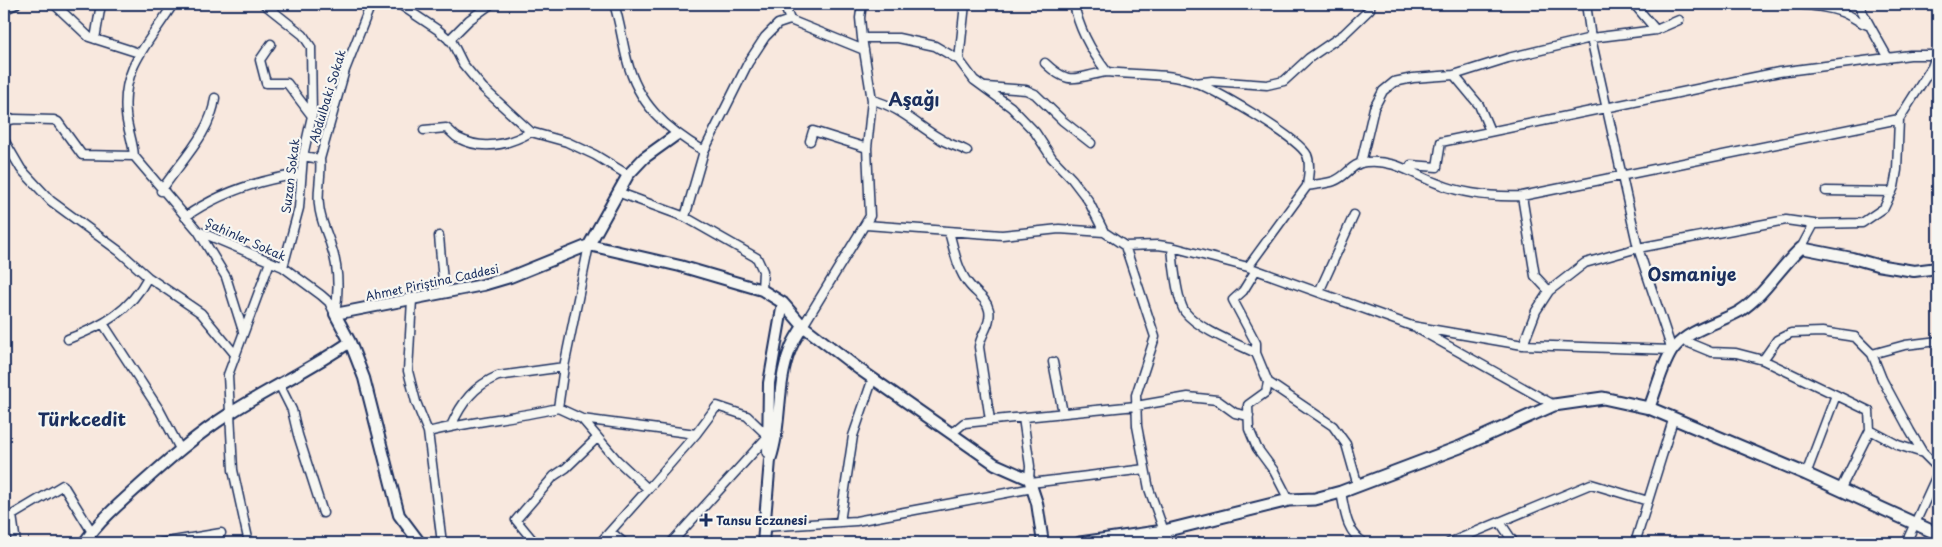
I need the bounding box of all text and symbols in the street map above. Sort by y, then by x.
street label: Abdulbaki Sokak [304,47,350,145]
district label: Aşağı [889,85,939,112]
street label: Suzan Sokak [276,137,304,214]
street label: Şahinler Sokak [203,213,290,265]
street label: Ahmet Piriştina Caddesi [364,259,500,305]
district label: Osmaniye [1647,260,1737,287]
district label: Türkcedit [38,405,126,432]
place label: Tansu Eczanesi [716,511,808,529]
marker: Tansu Eczanesi [700,514,712,526]

